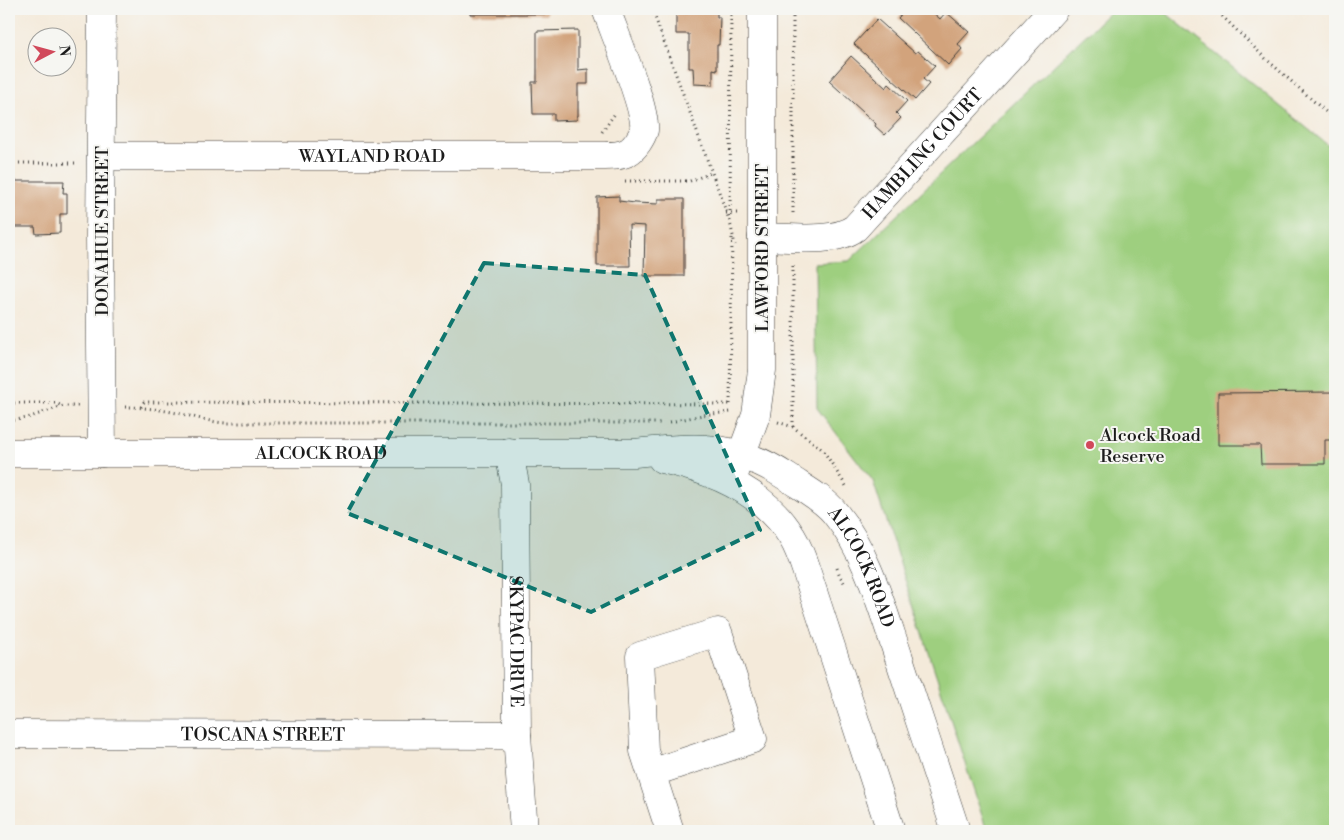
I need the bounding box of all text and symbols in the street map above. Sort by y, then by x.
north arrow [28,28,78,78]
text: N [54,44,73,57]
street label: HAMBLING COURT [857,84,988,225]
street label: WAYLAND ROAD [298,145,445,168]
street label: DONAHUE STREET [91,146,114,316]
street label: LAWFORD STREET [751,164,774,332]
place label: Alcock Road Reserve [1099,424,1202,468]
marker: Alcock Road Reserve [1084,439,1096,451]
street label: ALCOCK ROAD [254,442,387,465]
street label: ALCOCK ROAD [822,501,899,631]
street label: SKYPAC DRIVE [504,575,528,708]
street label: TOSCANA STREET [181,723,346,747]

